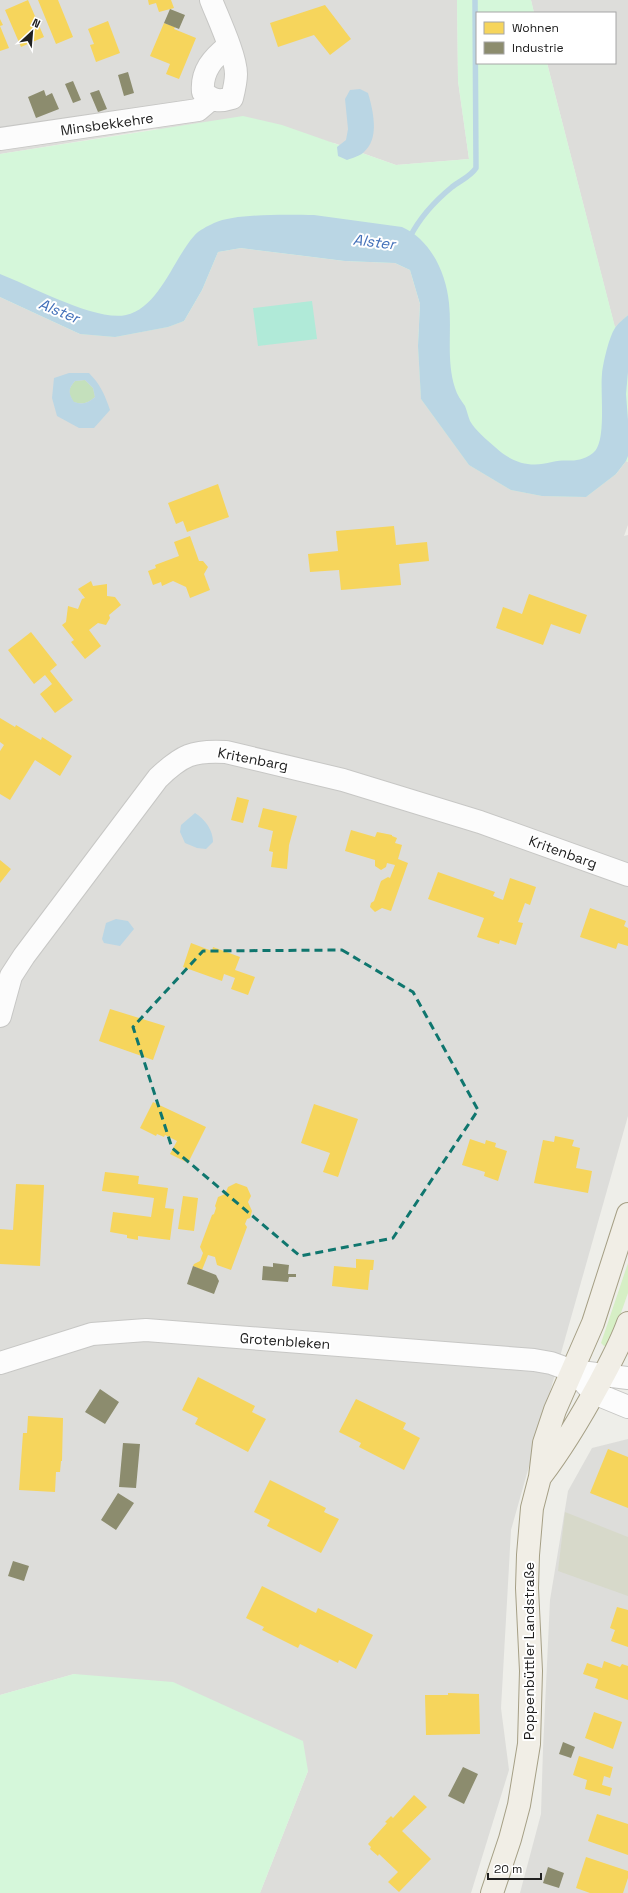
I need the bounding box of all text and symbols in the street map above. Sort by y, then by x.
north arrow [12,12,52,52]
legend [476,12,616,64]
text: N [30,15,43,31]
text: Wohnen [512,20,559,36]
text: Industrie [512,40,564,56]
street label: Minsbekkehre [59,109,155,139]
water label: Alster [352,230,397,254]
water label: Alster [36,294,83,328]
street label: Kritenbarg [216,743,290,775]
street label: Kritenbarg [526,831,600,873]
street label: Grotenbleken [239,1329,331,1353]
street label: Poppenbüttler Landstraße [520,1562,538,1740]
scale bar [488,1855,541,1881]
text: 20 m [494,1861,522,1877]

